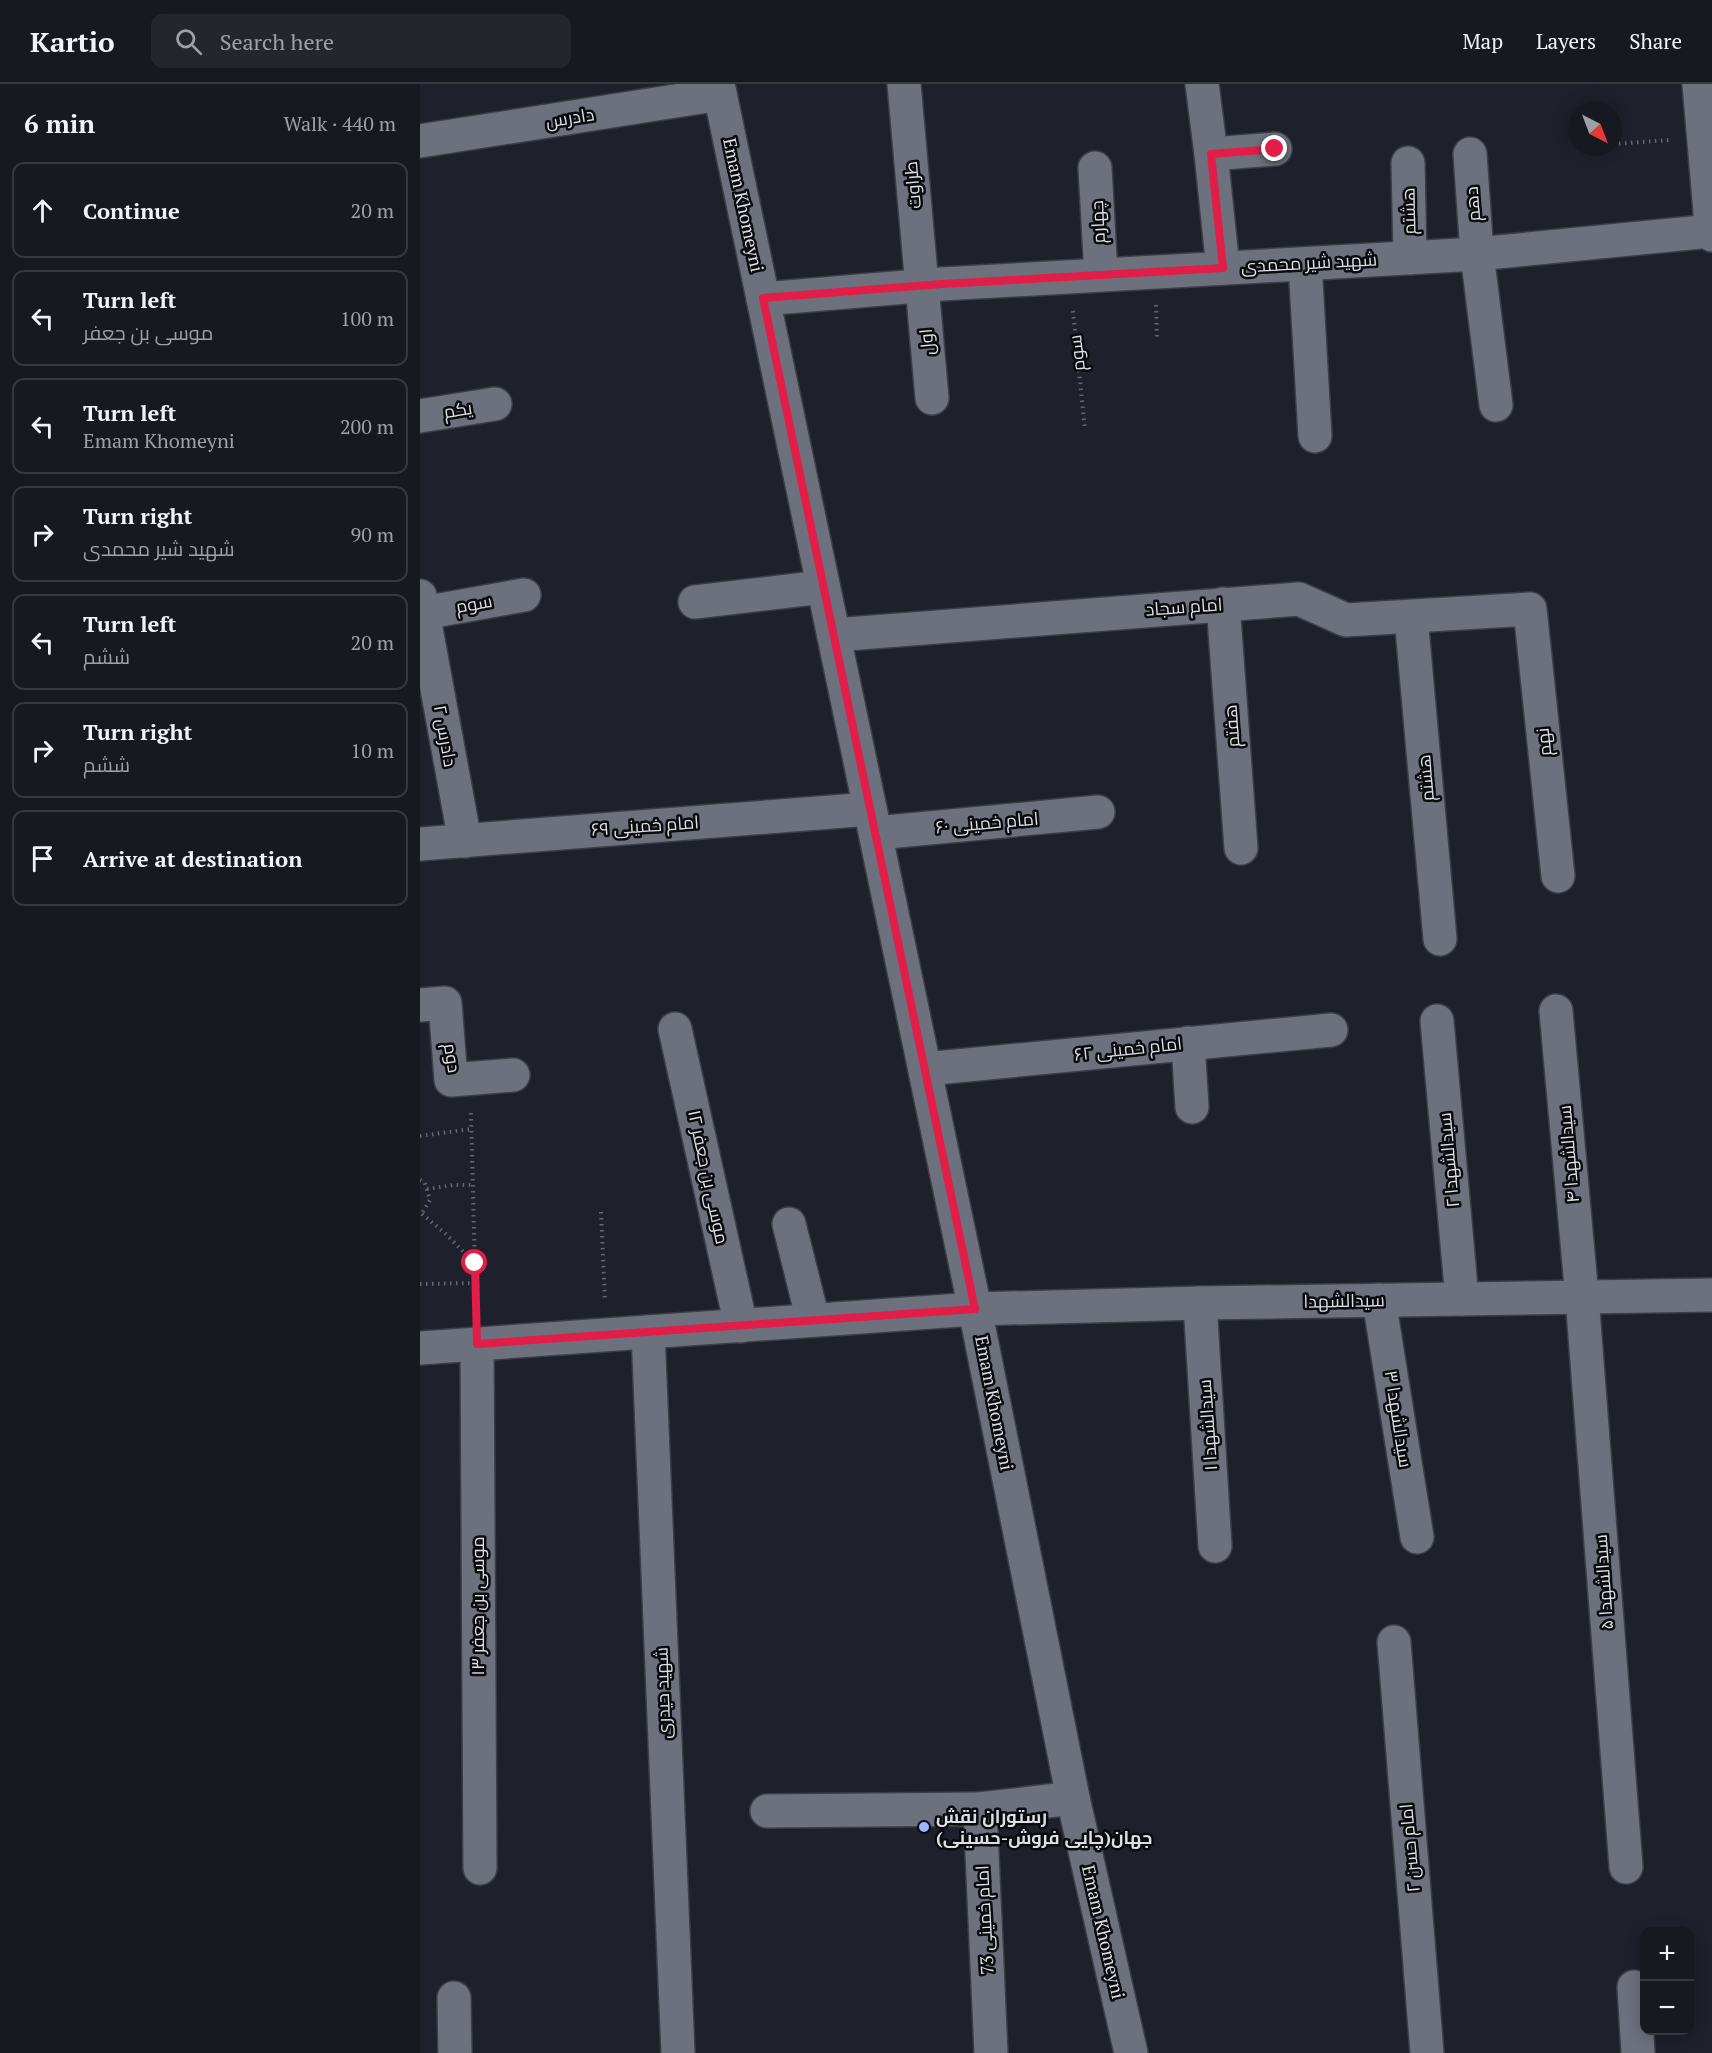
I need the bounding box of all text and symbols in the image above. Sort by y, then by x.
search box [151,14,571,68]
text: Kartio [30,23,115,60]
icon: search [172,25,205,58]
text: Search here [220,27,334,56]
text: Map [1462,27,1503,55]
text: Layers [1536,27,1596,55]
text: Share [1629,27,1682,55]
street label: دادرس [544,101,596,133]
north arrow [1568,102,1622,156]
text: 6 min [24,106,95,140]
text: Walk · 440 m [284,110,396,137]
street label: Emam Khomeyni [718,135,770,274]
route end [1261,135,1287,161]
street label: طراوت [898,160,926,210]
street label: دهم [1459,186,1486,222]
street label: هشتم [1396,187,1421,235]
icon: ahead [26,194,59,227]
text: Continue [83,196,180,225]
text: 20 m [351,197,394,224]
street label: چهارم [1084,200,1111,244]
street label: شهید شیر محمدی [1240,246,1378,278]
text: Turn left [83,285,176,314]
icon: left [26,302,59,335]
text: 100 m [340,305,394,332]
text: موسی بن جعفر [83,319,213,346]
street label: اول [913,328,939,356]
street label: سوم [1062,334,1091,373]
street label: یکم [442,395,474,424]
text: Turn left [83,398,176,427]
icon: left [26,410,59,443]
text: 200 m [340,413,394,440]
text: Emam Khomeyni [83,427,235,454]
text: Turn right [83,501,192,530]
icon: right [26,518,59,551]
text: 90 m [351,521,394,548]
text: شهید شیر محمدی [83,535,234,562]
street label: سوم [454,588,494,619]
street label: امام سجاد [1145,591,1223,622]
text: Turn left [83,609,176,638]
icon: left [26,626,59,659]
text: 20 m [351,629,394,656]
text: ششم [83,643,130,670]
street label: دادرس ۲ [429,703,463,769]
street label: هفتم [1218,704,1245,748]
text: Turn right [83,717,192,746]
street label: نهم [1530,727,1557,758]
icon: right [26,734,59,767]
text: 10 m [351,737,394,764]
text: ششم [83,751,130,778]
street label: هشتم [1411,754,1440,803]
street label: امام خمینی ۶۰ [934,806,1040,839]
street label: امام خمینی ۶۹ [590,809,700,842]
icon: arrive [26,842,59,875]
text: Arrive at destination [83,844,302,873]
street label: امام خمینی ۶۲ [1073,1030,1183,1067]
street label: دوم [438,1041,467,1075]
street label: سیدالشهدا ۴ [1552,1104,1584,1204]
street label: موسی بن جعفر ۱۲ [683,1107,735,1246]
street label: سیدالشهدا ۲ [1432,1112,1464,1209]
route start [461,1249,487,1275]
street label: سیدالشهدا [1303,1287,1385,1313]
street label: Emam Khomeyni [970,1333,1020,1472]
street label: سیدالشهدا ۳ [1379,1369,1419,1469]
street label: سیدالشهدا ۱ [1192,1379,1222,1471]
street label: سیدالشهدا ۵ [1588,1534,1618,1631]
street label: موسی بن جعفر ۱۳ [465,1536,489,1676]
street label: شهید حیدری [648,1647,676,1739]
street label: امام حسن ۲ [1393,1803,1426,1893]
place label: رستوران نقش جهان(چایی فروش-حسینی) [936,1804,1152,1850]
marker: رستوران نقش جهان(چایی فروش-حسینی) [917,1820,931,1834]
street label: Emam Khomeyni [1077,1863,1131,2001]
street label: امام خمینی 73 [969,1865,1000,1975]
map controls [1640,1927,1694,2035]
button: + [1640,1927,1694,1981]
button: − [1640,1981,1694,2035]

